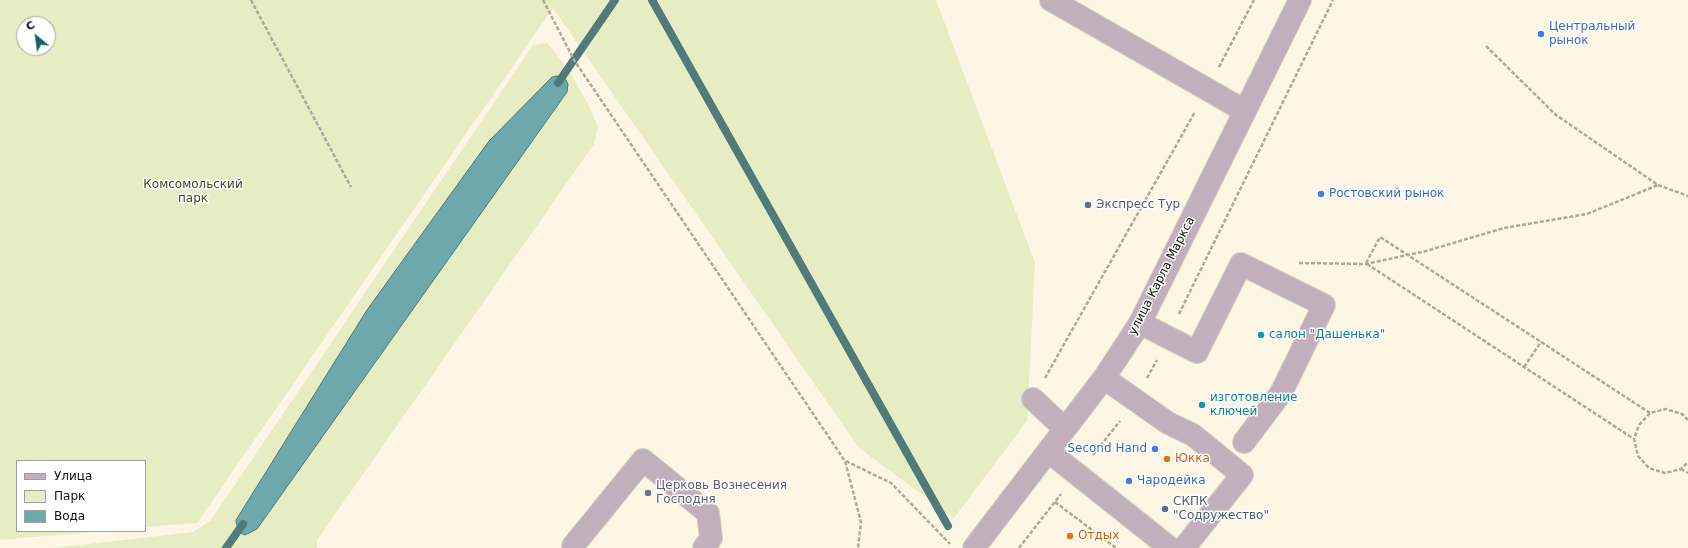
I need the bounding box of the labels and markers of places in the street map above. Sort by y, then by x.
place label: Центральный рынок [1549,20,1635,48]
marker: Центральный рынок [1536,29,1546,39]
place label: Ростовский рынок [1329,187,1444,201]
marker: Ростовский рынок [1316,189,1326,199]
place label: Экспресс Тур [1096,198,1180,212]
marker: Экспресс Тур [1083,200,1093,210]
place label: салон "Дашенька" [1269,328,1385,342]
marker: салон "Дашенька" [1256,330,1266,340]
place label: изготовление ключей [1210,391,1297,419]
marker: изготовление ключей [1197,400,1207,410]
place label: Second Hand [1067,442,1147,456]
marker: Second Hand [1150,444,1160,454]
place label: Юкка [1175,452,1210,466]
marker: Юкка [1162,454,1172,464]
place label: Чародейка [1137,474,1206,488]
marker: Чародейка [1124,476,1134,486]
place label: Церковь Вознесения Господня [656,479,787,507]
marker: Церковь Вознесения Господня [643,488,653,498]
place label: СКПК "Содружество" [1173,495,1269,523]
marker: СКПК "Содружество" [1160,504,1170,514]
place label: Отдых [1078,529,1119,543]
marker: Отдых [1065,531,1075,541]

